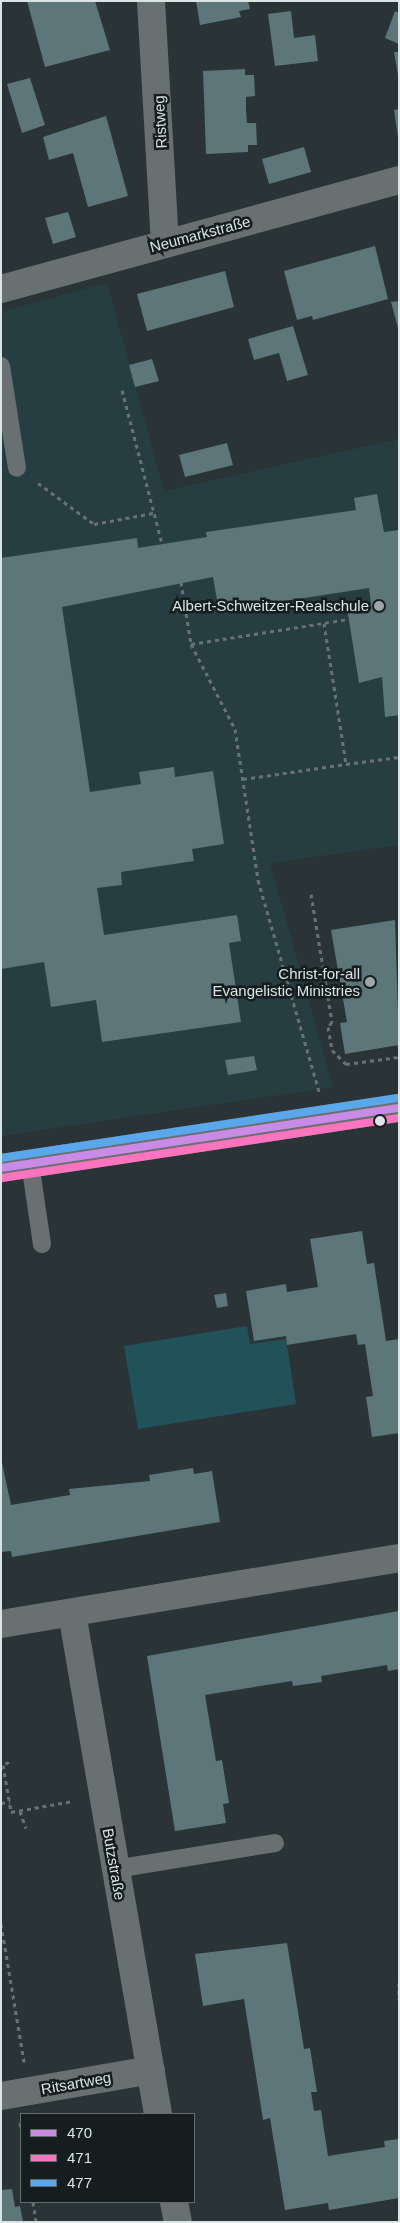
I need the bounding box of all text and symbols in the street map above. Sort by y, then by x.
street label: Ristweg [150,95,170,149]
street label: Neumarkstraße [148,212,252,256]
place label: Albert-Schweitzer-Realschule [172,597,369,615]
marker: Albert-Schweitzer-Realschule [373,600,385,612]
place label: Christ-for-all Evangelistic Ministries [212,964,360,999]
marker: Christ-for-all Evangelistic Ministries [364,976,376,988]
unlabelled marker [375,1116,385,1126]
street label: Butzstraße [99,1827,129,1901]
street label: Ritsartweg [40,2068,112,2098]
legend [20,2113,195,2203]
text: 470 [67,2124,92,2141]
text: 471 [67,2149,92,2166]
text: 477 [67,2174,92,2191]

